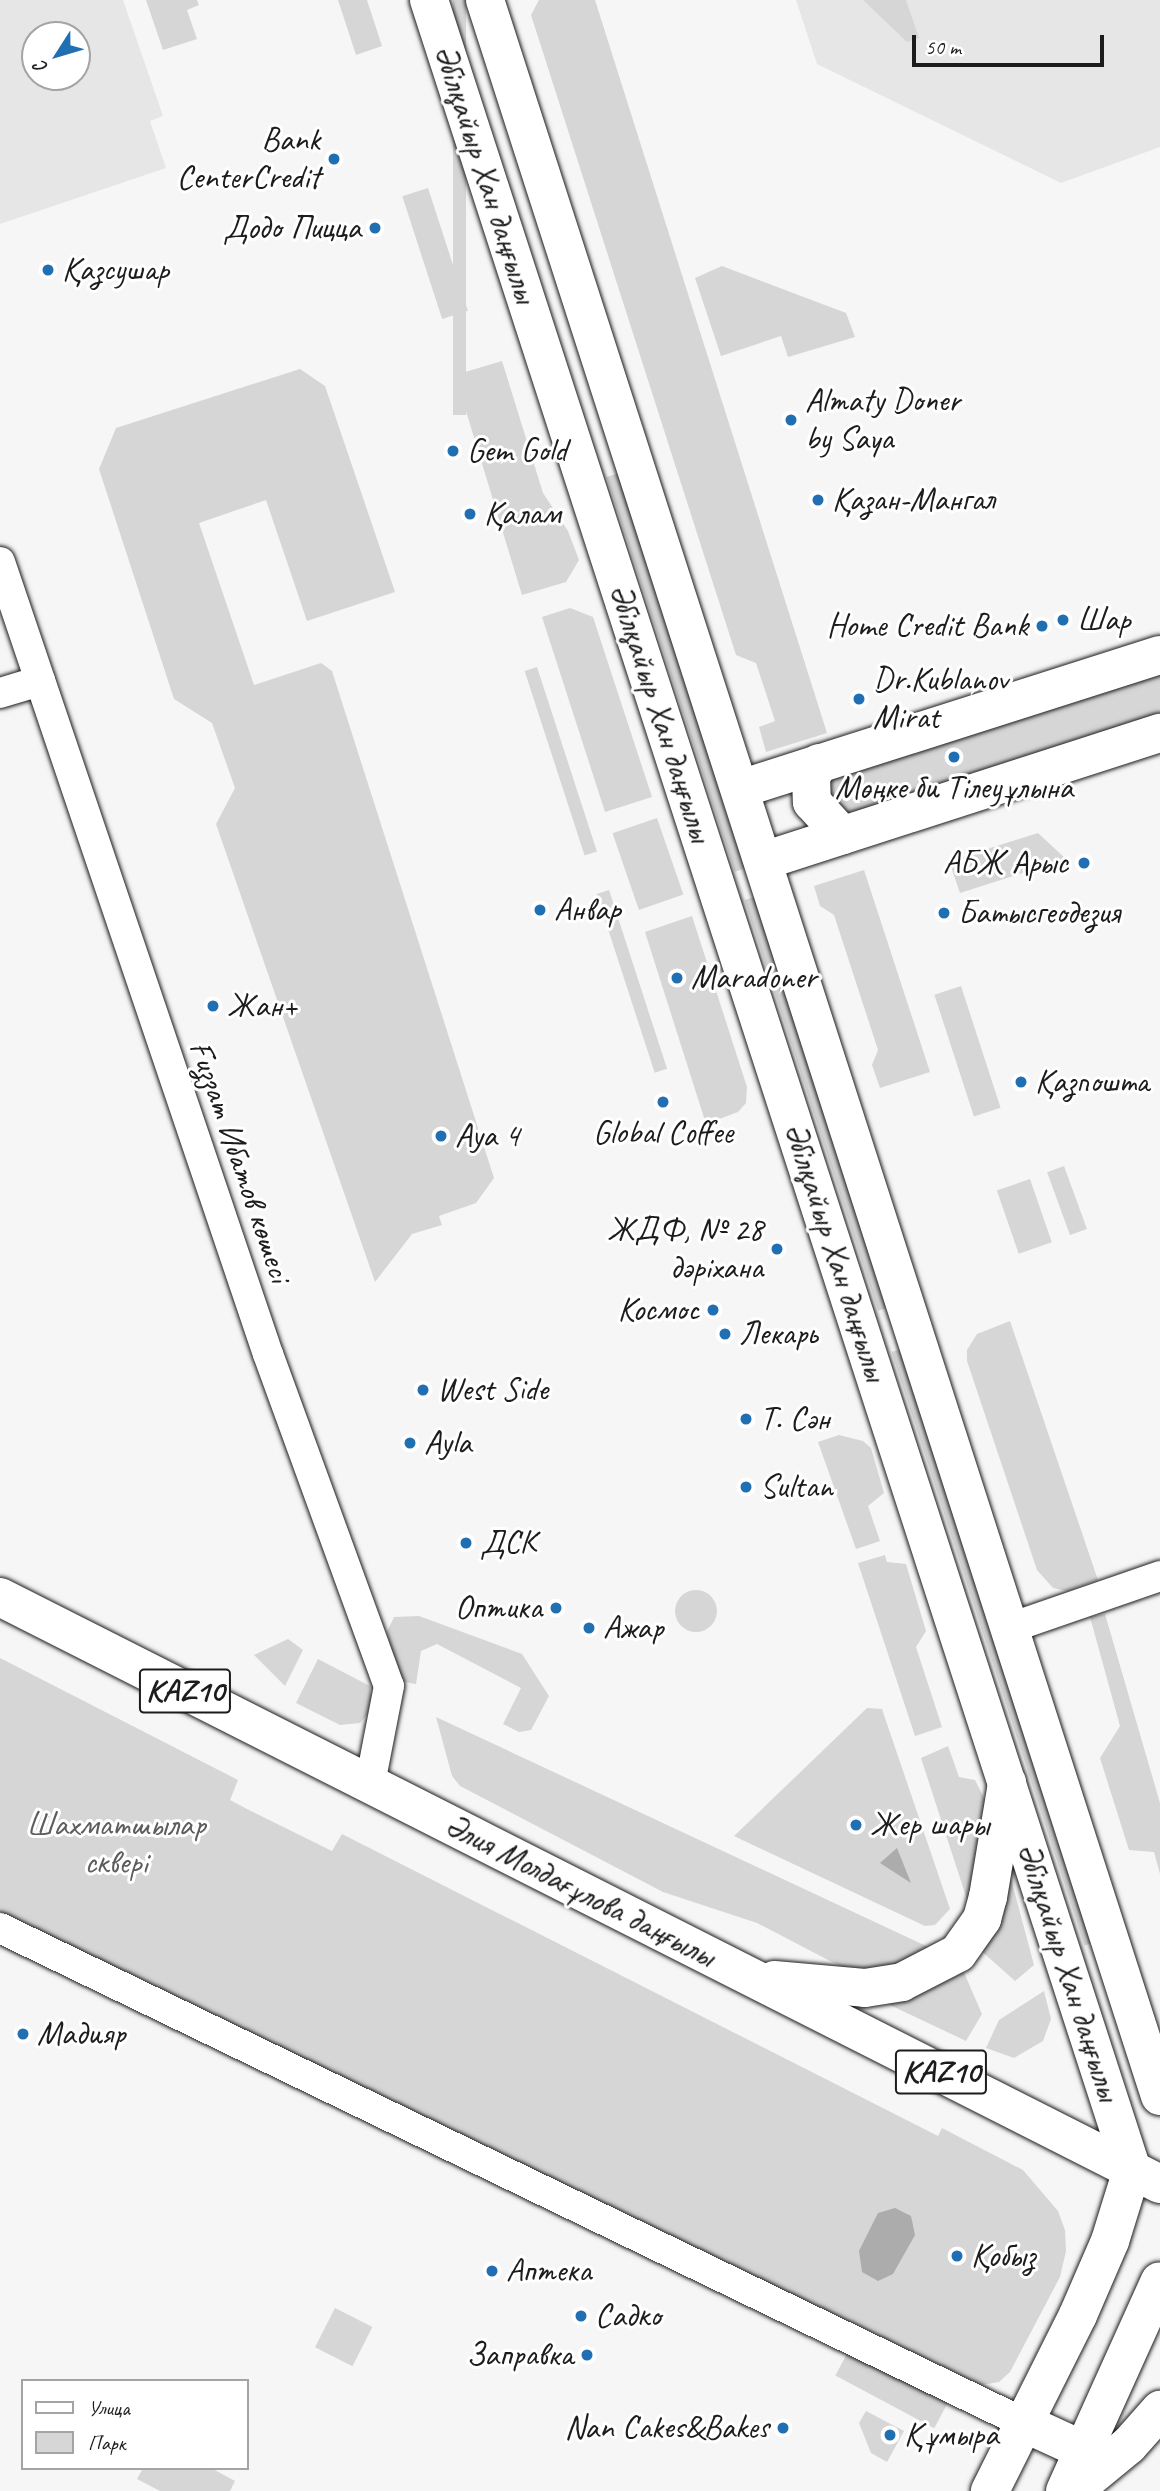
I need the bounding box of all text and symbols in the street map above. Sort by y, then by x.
north arrow [21,21,91,91]
scale bar [915,21,1108,65]
text: 50 m [925,34,961,60]
street label: Әбілқайыр Хан даңғылы [424,39,546,309]
text: С [28,56,53,78]
place label: Bank CenterCredit [177,120,320,198]
marker: Bank CenterCredit [326,151,342,167]
place label: Додо Пицца [223,208,361,248]
marker: Додо Пицца [367,220,383,236]
place label: Қазсушар [62,250,169,290]
marker: Қазсушар [40,262,56,278]
place label: Almaty Doner by Saya [805,381,960,459]
marker: Almaty Doner by Saya [783,412,799,428]
place label: Gem Gold [467,431,567,471]
marker: Gem Gold [445,443,461,459]
place label: Қазан-Мангал [832,480,994,520]
marker: Қазан-Мангал [810,492,826,508]
place label: Қалам [484,494,560,534]
marker: Қалам [462,506,478,522]
street label: Әбілқайыр Хан даңғылы [599,578,721,848]
place label: Шар [1077,600,1131,640]
place label: Home Credit Bank [826,606,1028,646]
marker: Шар [1055,612,1071,628]
marker: Home Credit Bank [1034,618,1050,634]
place label: Dr.Kublanov Mirat [873,660,1008,738]
marker: Dr.Kublanov Mirat [851,691,867,707]
marker: Мөңке би Тілеуұлына [946,749,962,765]
place label: Мөңке би Тілеуұлына [836,768,1072,808]
place label: АБЖ Арыс [943,843,1068,883]
marker: АБЖ Арыс [1074,853,1094,873]
place label: Анвар [554,890,621,930]
place label: Батысгеодезия [958,893,1120,933]
marker: Анвар [532,902,548,918]
marker: Батысгеодезия [936,905,952,921]
place label: Maradoner [691,958,816,998]
marker: Maradoner [669,970,685,986]
place label: Жан+ [227,986,297,1026]
marker: Жан+ [205,998,221,1014]
street label: Ғиззат Ибатов көшесі [180,1034,300,1288]
place label: Қазпошта [1035,1062,1149,1102]
marker: Қазпошта [1013,1074,1029,1090]
marker: Global Coffee [655,1094,671,1110]
place label: Global Coffee [593,1113,733,1153]
place label: Aya 4 [455,1116,519,1156]
street label: Әбілқайыр Хан даңғылы [774,1117,896,1387]
marker: Aya 4 [433,1128,449,1144]
place label: ЖДФ, № 28 дәріхана [607,1210,763,1288]
marker: ЖДФ, № 28 дәріхана [769,1241,785,1257]
place label: Космос [618,1290,699,1330]
marker: Космос [705,1302,721,1318]
place label: Лекарь [739,1314,817,1354]
marker: Лекарь [717,1326,733,1342]
place label: West Side [437,1370,549,1410]
marker: West Side [415,1382,431,1398]
place label: Т. Сән [760,1399,830,1439]
marker: Т. Сән [738,1411,754,1427]
place label: Ayla [424,1423,471,1463]
marker: Ayla [402,1435,418,1451]
place label: Sultan [760,1467,833,1507]
marker: Sultan [738,1479,754,1495]
place label: ДСК [480,1523,536,1563]
marker: ДСК [458,1535,474,1551]
place label: Оптика [455,1588,542,1628]
marker: Оптика [548,1600,564,1616]
place label: Ажар [603,1608,663,1648]
marker: Ажар [581,1620,597,1636]
road number: KAZ10 [138,1662,232,1720]
park label: Шахматшылар сквері [27,1805,205,1883]
street label: Әлия Молдағұлова даңғылы [437,1805,723,1977]
place label: Жер шары [870,1805,992,1845]
marker: Жер шары [848,1817,864,1833]
street label: Әбілқайыр Хан даңғылы [1007,1837,1129,2107]
place label: Мадияр [37,2014,125,2054]
marker: Мадияр [15,2026,31,2042]
road number: KAZ10 [894,2044,988,2100]
place label: Қобыз [971,2236,1035,2276]
marker: Қобыз [949,2248,965,2264]
place label: Аптека [506,2251,591,2291]
marker: Аптека [484,2263,500,2279]
place label: Садко [595,2296,661,2336]
marker: Садко [573,2308,589,2324]
place label: Заправка [466,2335,573,2375]
marker: Заправка [579,2347,595,2363]
legend [21,2379,248,2470]
text: Улица [88,2395,130,2421]
place label: Nan Cakes&Bakes [564,2408,769,2448]
place label: Құмыра [904,2415,999,2455]
marker: Nan Cakes&Bakes [775,2420,791,2436]
marker: Құмыра [882,2427,898,2443]
text: Парк [88,2430,125,2456]

